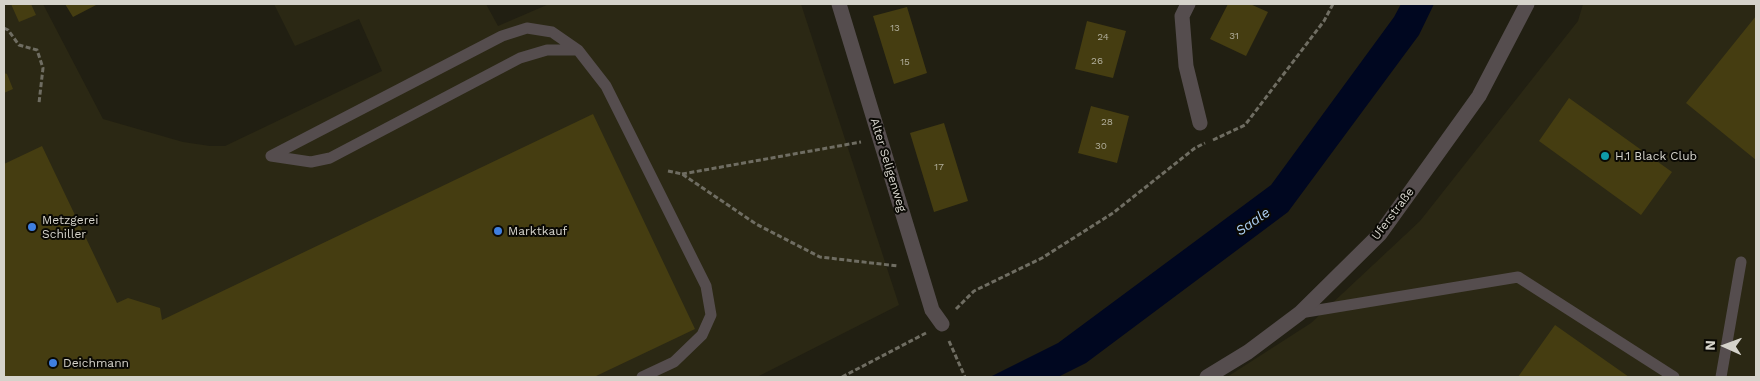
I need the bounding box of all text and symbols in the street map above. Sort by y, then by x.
house number: 13 [890,22,900,34]
house number: 31 [1229,30,1239,42]
house number: 24 [1097,31,1109,43]
house number: 26 [1091,55,1103,67]
house number: 15 [900,56,910,68]
street label: Alter Seligenweg [867,116,909,214]
house number: 28 [1101,116,1113,128]
house number: 30 [1095,140,1107,152]
place label: H.1 Black Club [1615,149,1697,163]
marker: H.1 Black Club [1599,150,1611,162]
house number: 17 [934,161,944,173]
street label: Uferstraße [1369,185,1417,243]
water label: Saale [1232,204,1274,240]
place label: Metzgerei Schiller [42,213,98,241]
marker: Metzgerei Schiller [26,221,38,233]
place label: Marktkauf [508,224,567,238]
marker: Marktkauf [492,225,504,237]
north arrow [1700,321,1750,371]
text: N [1702,340,1718,351]
place label: Deichmann [63,356,129,370]
marker: Deichmann [47,357,59,369]

